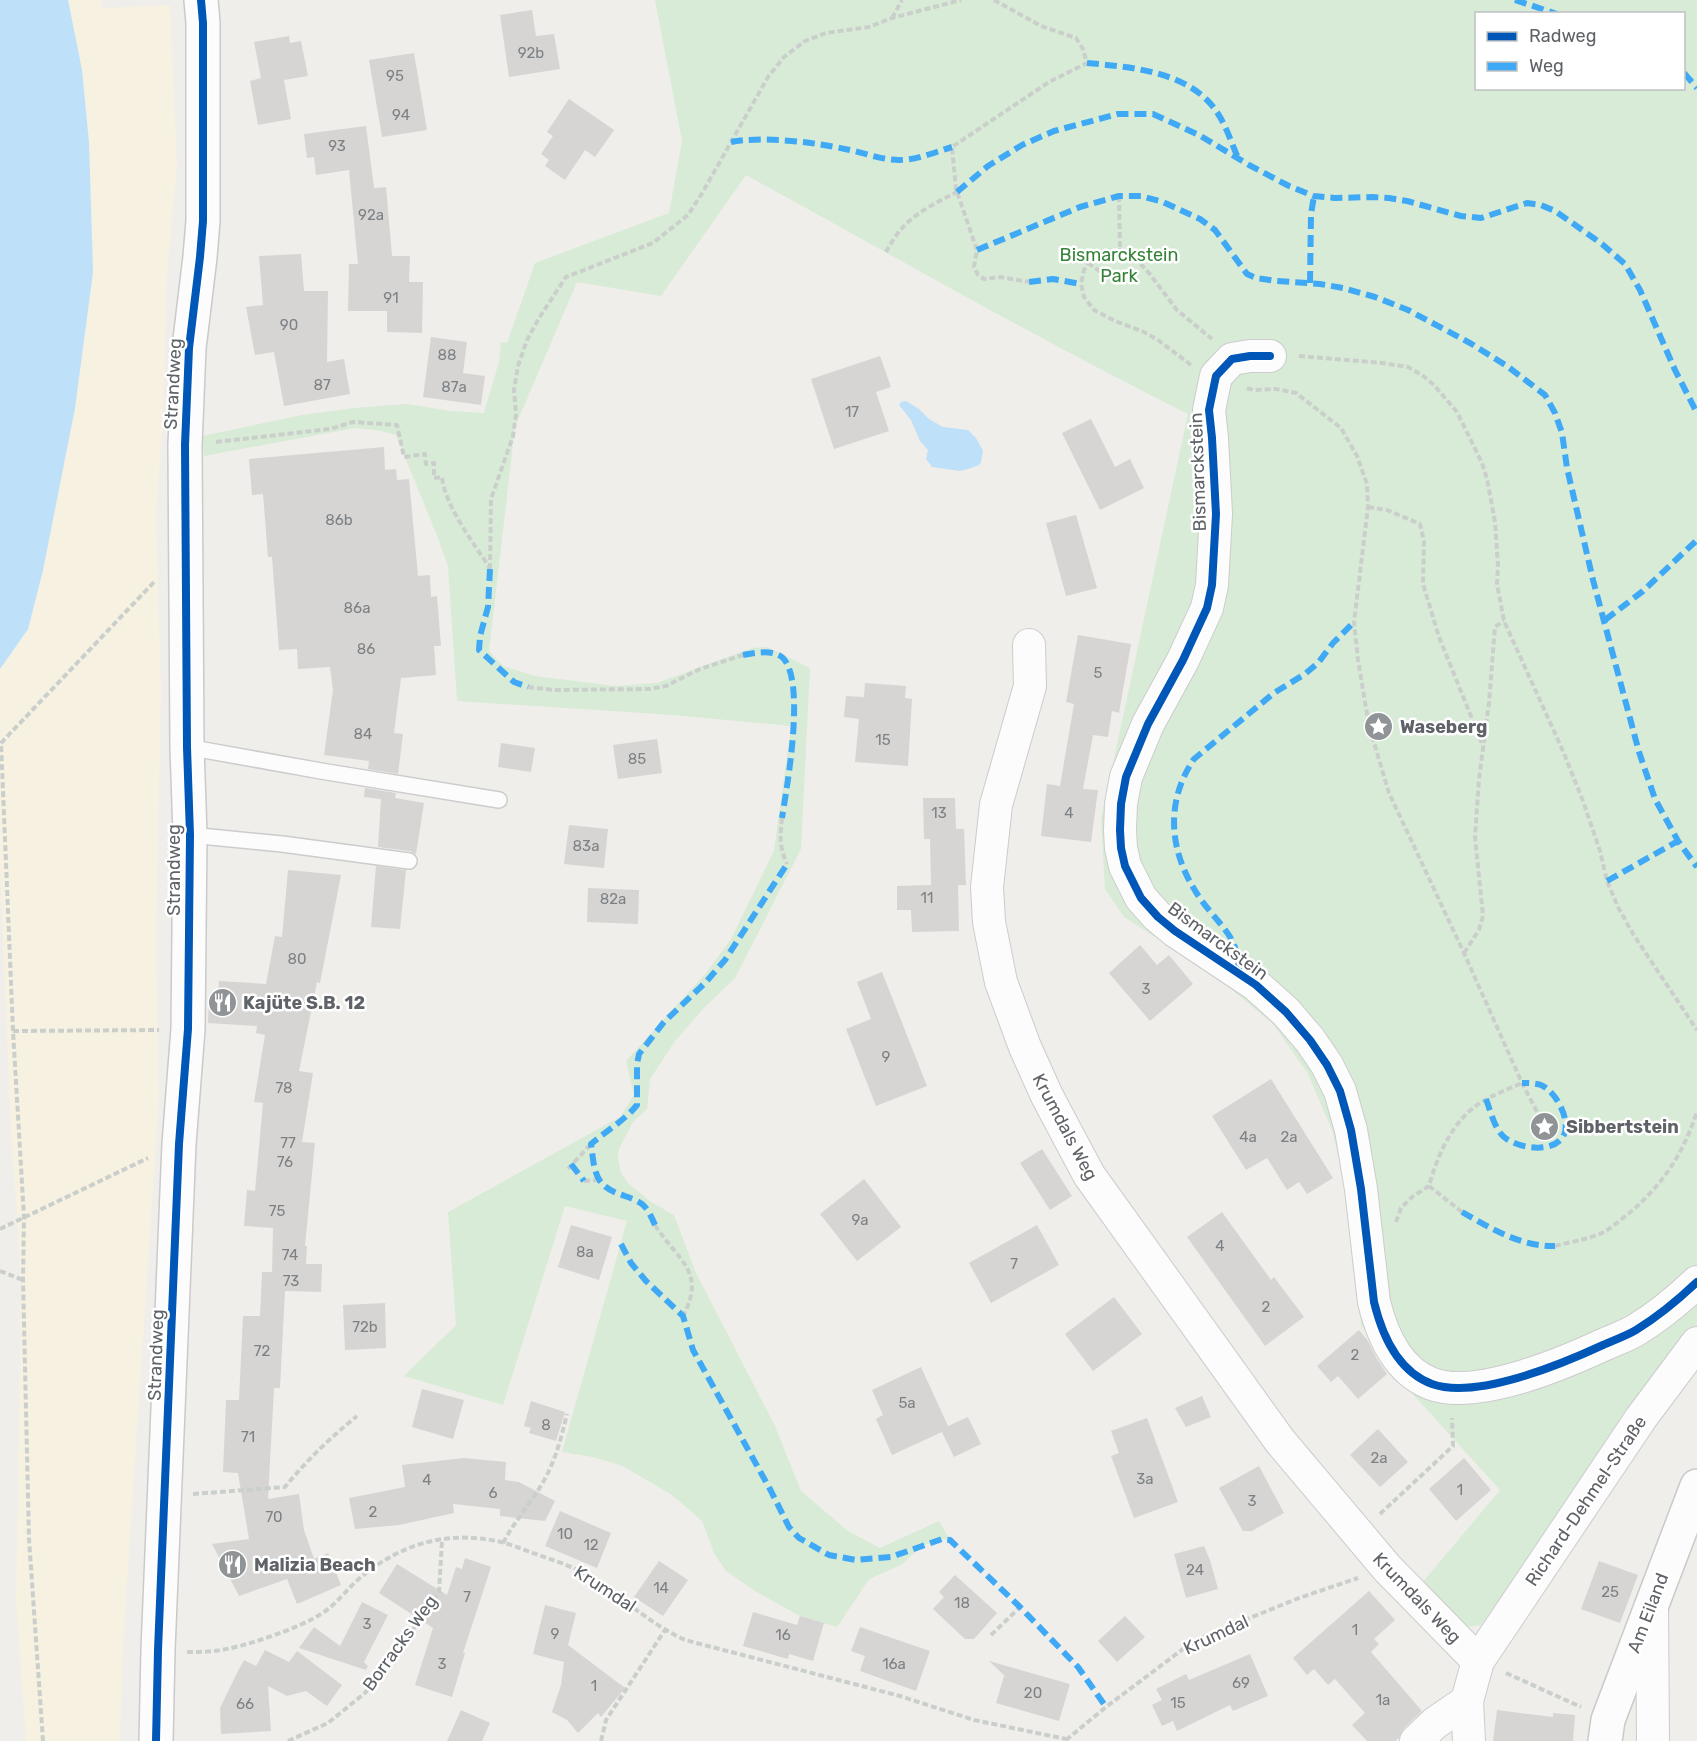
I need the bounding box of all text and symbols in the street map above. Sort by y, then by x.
legend [1475,12,1685,90]
text: Radweg [1529,25,1596,47]
house number: 92b [518,44,544,62]
text: Weg [1529,55,1564,77]
house number: 95 [386,67,404,85]
house number: 94 [392,106,410,124]
house number: 93 [328,137,346,155]
house number: 92a [358,206,384,224]
park label: Bismarckstein Park [1060,244,1178,287]
house number: 91 [383,289,399,307]
house number: 90 [280,316,298,334]
street label: Strandweg [160,338,186,430]
house number: 88 [437,346,457,364]
house number: 87 [313,376,331,394]
house number: 87a [441,378,467,396]
house number: 17 [845,403,859,421]
street label: Bismarckstein [1185,412,1211,532]
house number: 86b [325,511,353,529]
house number: 86a [344,599,370,617]
house number: 86 [357,640,375,658]
house number: 5 [1094,664,1103,682]
place icon: Waseberg [1363,711,1395,743]
place label: Waseberg [1400,716,1487,738]
house number: 84 [354,725,372,743]
house number: 15 [875,731,891,749]
house number: 85 [628,750,646,768]
house number: 13 [931,804,947,822]
house number: 4 [1064,804,1074,822]
street label: Strandweg [163,824,185,916]
house number: 83a [573,837,599,855]
house number: 11 [921,889,933,907]
house number: 82a [600,890,626,908]
street label: Bismarckstein [1163,897,1273,985]
house number: 80 [287,950,307,968]
house number: 3 [1141,980,1151,998]
restaurant icon: Kajüte S.B. 12 [206,987,238,1019]
place label: Kajüte S.B. 12 [243,992,365,1014]
house number: 9 [882,1048,891,1066]
street label: Krumdals Weg [1028,1070,1102,1184]
house number: 78 [275,1079,293,1097]
place icon: Sibbertstein [1529,1111,1561,1143]
place label: Sibbertstein [1566,1116,1679,1138]
house number: 4a [1239,1128,1257,1146]
house number: 2a [1280,1128,1298,1146]
house number: 77 [280,1134,296,1152]
house number: 76 [277,1153,293,1171]
house number: 75 [269,1202,285,1220]
house number: 9a [851,1211,869,1229]
house number: 4 [1215,1237,1225,1255]
house number: 8a [576,1243,594,1261]
house number: 74 [282,1246,298,1264]
house number: 7 [1010,1255,1018,1273]
house number: 73 [283,1272,299,1290]
house number: 2 [1262,1298,1271,1316]
street label: Strandweg [143,1309,169,1401]
house number: 72b [352,1318,378,1336]
house number: 72 [254,1342,270,1360]
house number: 2 [1351,1346,1360,1364]
house number: 5a [898,1394,916,1412]
street label: Richard-Dehmel-Straße [1521,1412,1651,1590]
house number: 8 [541,1416,551,1434]
house number: 71 [241,1428,255,1446]
house number: 2a [1370,1449,1388,1467]
house number: 3a [1136,1470,1154,1488]
house number: 4 [422,1471,432,1489]
house number: 1 [1457,1481,1463,1499]
house number: 6 [488,1484,498,1502]
house number: 3 [1247,1492,1257,1510]
house number: 2 [369,1503,378,1521]
house number: 70 [265,1508,283,1526]
house number: 10 [557,1525,573,1543]
house number: 12 [583,1536,599,1554]
street label: Krumdals Weg [1368,1548,1466,1648]
restaurant icon: Malizia Beach [217,1549,249,1581]
place label: Malizia Beach [254,1554,376,1576]
street label: Krumdal [570,1561,640,1617]
house number: 24 [1186,1561,1204,1579]
street label: Am Eiland [1623,1570,1673,1656]
house number: 14 [653,1579,669,1597]
house number: 25 [1601,1583,1619,1601]
house number: 7 [463,1588,471,1606]
street label: Borracks Weg [358,1591,442,1695]
house number: 18 [954,1594,970,1612]
street label: Krumdal [1180,1610,1252,1660]
house number: 3 [362,1615,372,1633]
house number: 1 [1352,1621,1358,1639]
house number: 9 [551,1625,560,1643]
house number: 16 [775,1626,791,1644]
house number: 3 [437,1655,447,1673]
house number: 16a [882,1655,906,1673]
house number: 69 [1232,1674,1250,1692]
house number: 1 [591,1677,597,1695]
house number: 20 [1024,1684,1042,1702]
house number: 1a [1376,1691,1390,1709]
house number: 15 [1170,1694,1186,1712]
house number: 66 [236,1695,254,1713]

